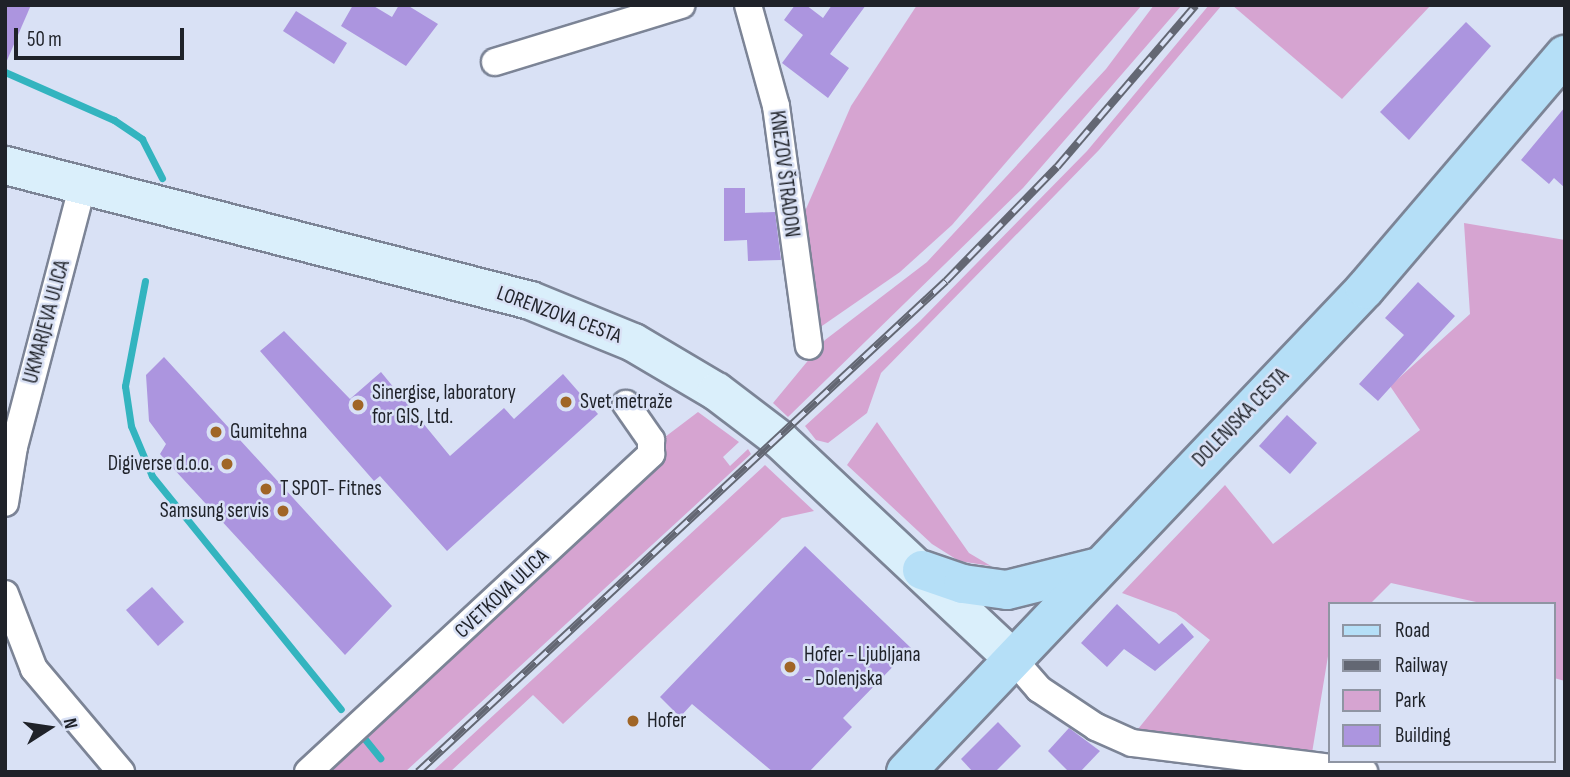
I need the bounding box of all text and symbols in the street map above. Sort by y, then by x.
scale bar [18,14,187,58]
text: 50 m [27,27,62,52]
street label: KNEZOV ŠTRADON [764,109,804,239]
street label: UKMARJEVA ULICA [18,257,76,387]
street label: LORENZOVA CESTA [493,281,625,349]
street label: DOLENJSKA CESTA [1188,363,1294,473]
place label: Sinergise, laboratory for GIS, Ltd. [372,380,516,430]
place label: Svet metraže [580,389,673,415]
marker: Svet metraže [558,394,574,410]
marker: Sinergise, laboratory for GIS, Ltd. [350,397,366,413]
place label: Gumitehna [230,419,307,445]
marker: Gumitehna [208,424,224,440]
place label: Digiverse d.o.o. [108,451,213,477]
marker: Digiverse d.o.o. [219,456,235,472]
place label: T SPOT- Fitnes [280,476,382,502]
marker: T SPOT- Fitnes [258,481,274,497]
place label: Samsung servis [160,498,269,524]
marker: Samsung servis [275,503,291,519]
street label: CVETKOVA ULICA [450,544,554,644]
legend [1328,602,1556,763]
text: Road [1395,618,1430,643]
place label: Hofer - Ljubljana - Dolenjska [804,642,921,692]
text: Railway [1395,653,1448,678]
marker: Hofer - Ljubljana - Dolenjska [782,659,798,675]
text: Park [1395,688,1426,713]
north arrow [14,693,84,763]
place label: Hofer [647,708,686,734]
marker: Hofer [625,713,641,729]
text: N [58,716,82,731]
text: Building [1395,723,1451,748]

